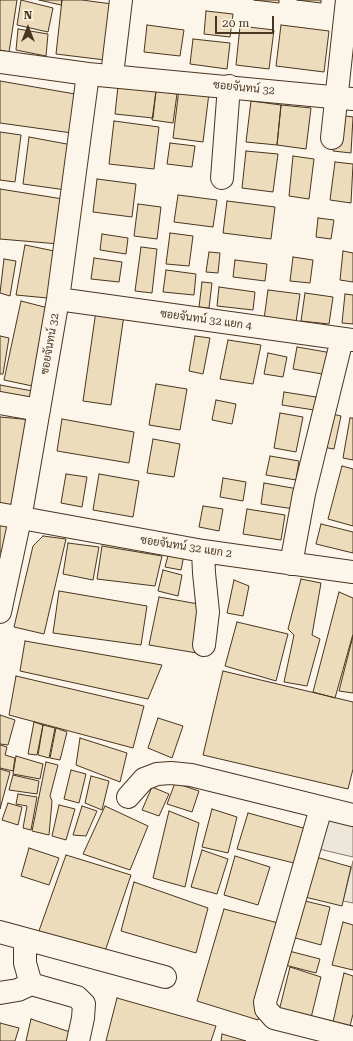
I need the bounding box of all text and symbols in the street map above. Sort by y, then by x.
north arrow [8,8,48,48]
scale bar [217,8,276,34]
text: N [24,9,32,22]
text: 20 m [222,16,249,30]
street label: ซอยจันทน์ 32 [212,78,276,98]
street label: ซอยจันทน์ 32 แยก 4 [159,307,253,333]
street label: ซอยจันทน์ 32 [38,312,62,376]
street label: ซอยจันทน์ 32 แยก 2 [139,533,233,561]

